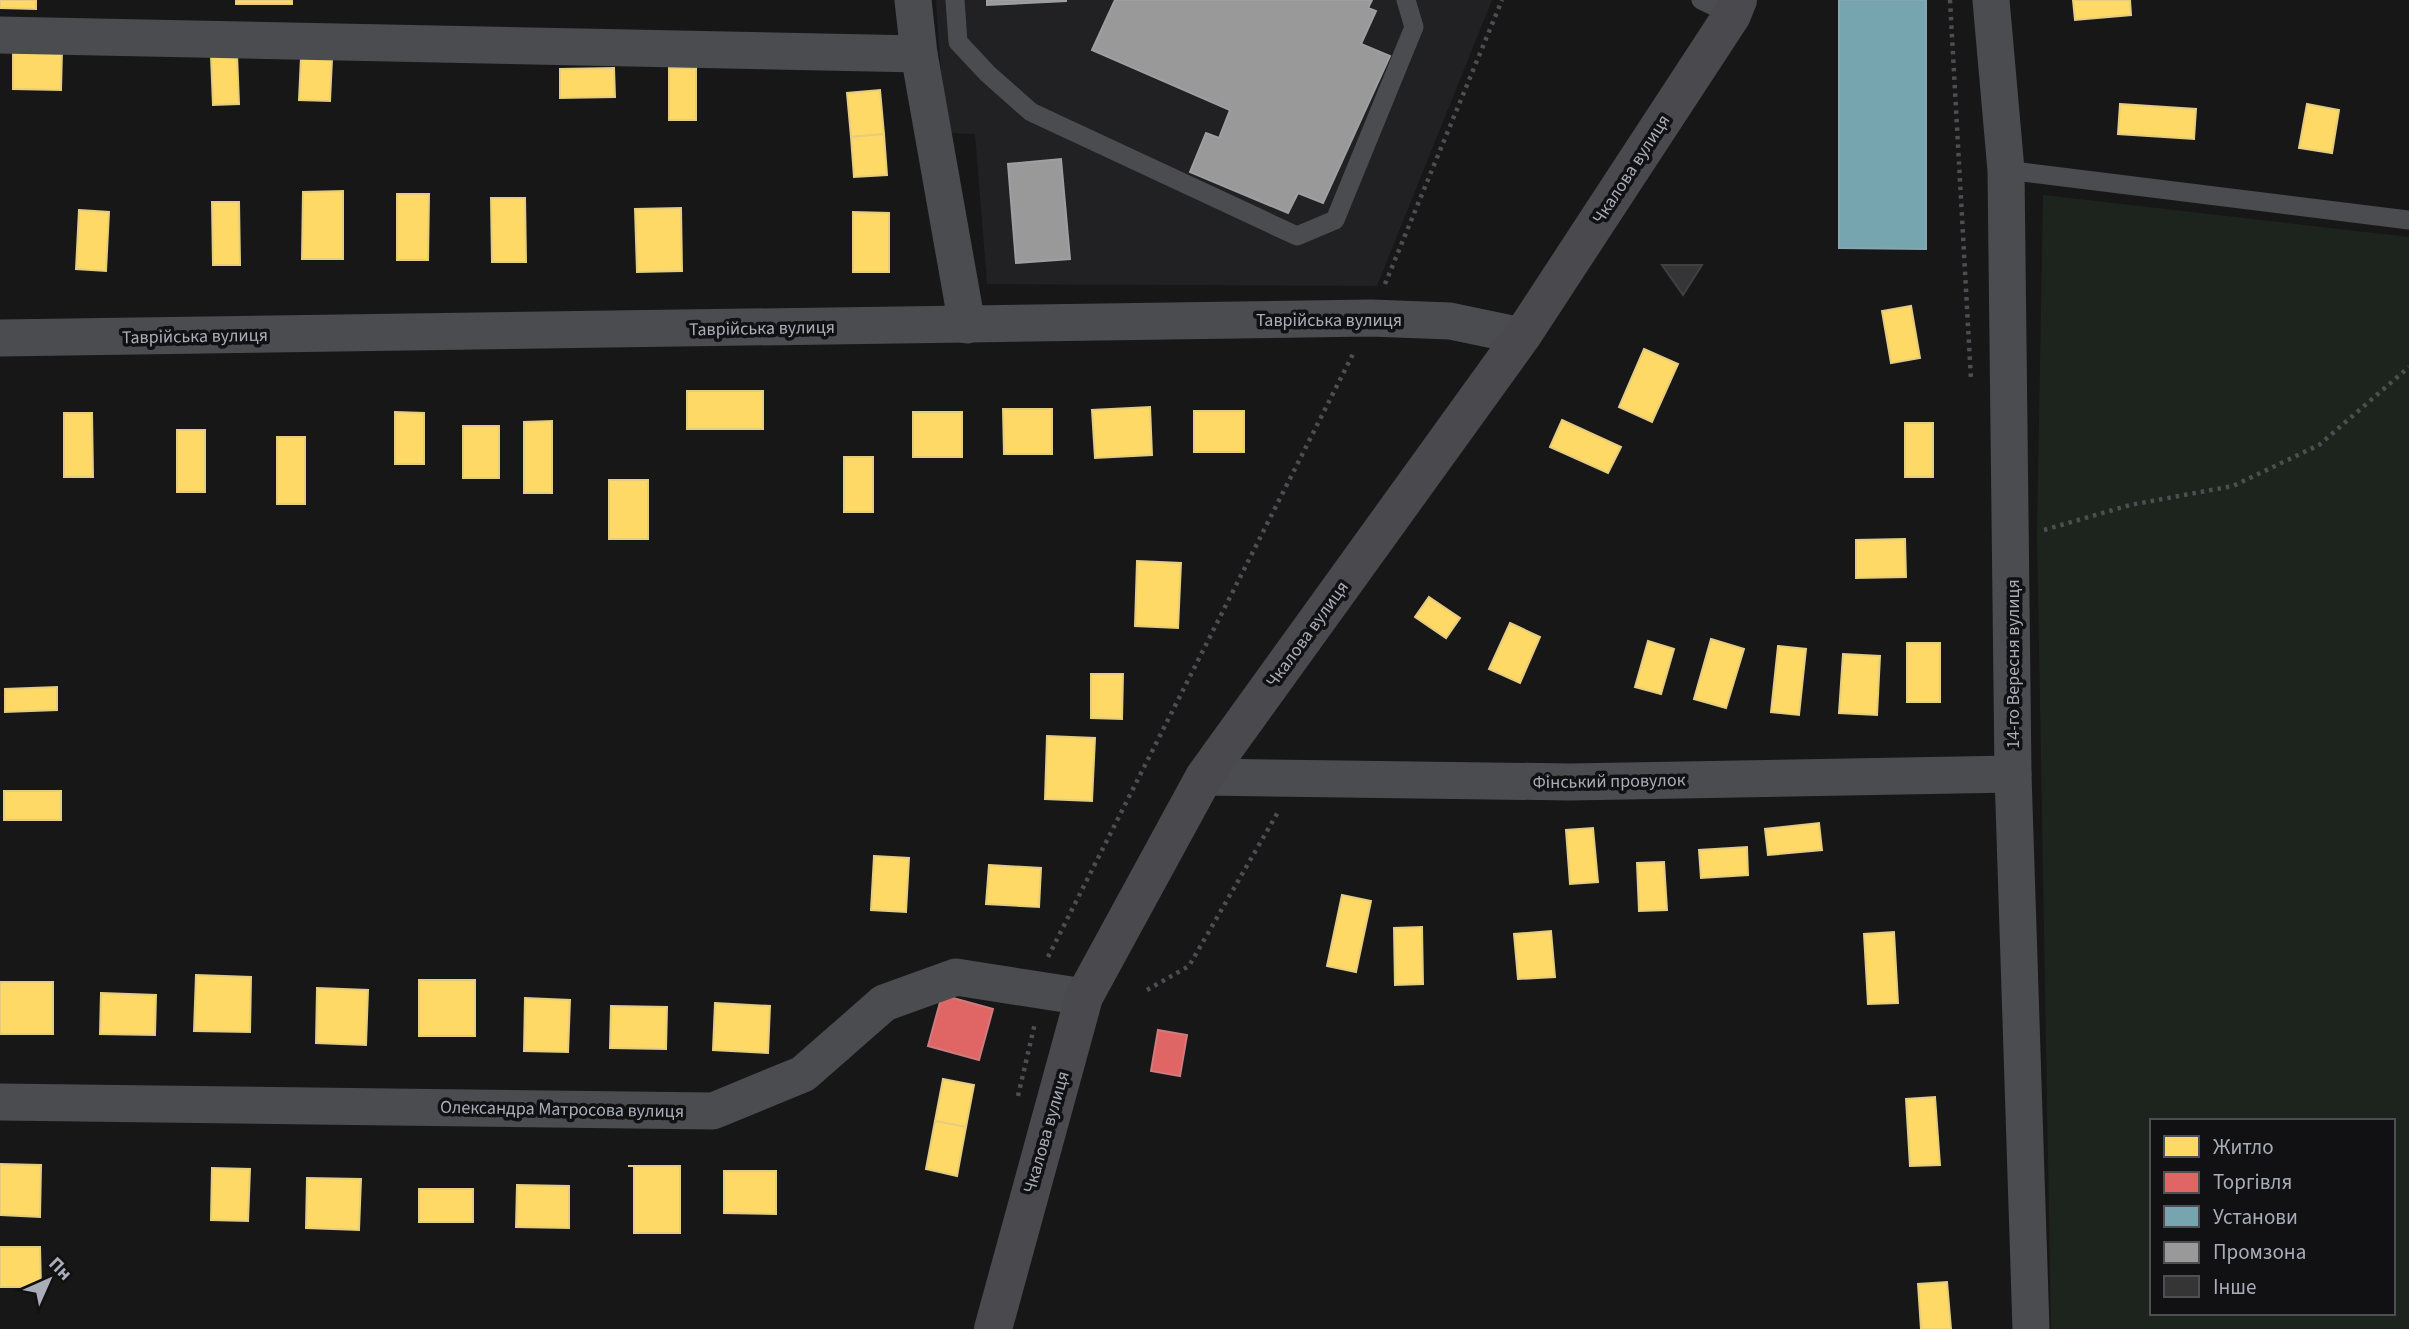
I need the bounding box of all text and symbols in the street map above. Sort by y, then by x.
street label: Чкалова вулиця [1587,110,1676,229]
street label: Таврійська вулиця [1256,308,1402,333]
street label: Таврійська вулиця [689,315,835,342]
street label: Таврійська вулиця [122,323,268,350]
street label: Чкалова вулиця [1260,576,1355,693]
street label: 14-го Вересня вулиця [2001,579,2026,749]
street label: Фінський провулок [1532,768,1686,795]
street label: Чкалова вулиця [1017,1068,1076,1196]
street label: Олександра Матросова вулиця [440,1095,684,1124]
legend [2150,1119,2395,1315]
text: Житло [2213,1132,2274,1162]
text: Торгівля [2213,1167,2292,1197]
text: Установи [2213,1202,2298,1232]
text: Промзона [2213,1237,2306,1267]
north arrow [14,1245,84,1315]
text: Пн [42,1251,78,1287]
text: Інше [2213,1272,2256,1302]

